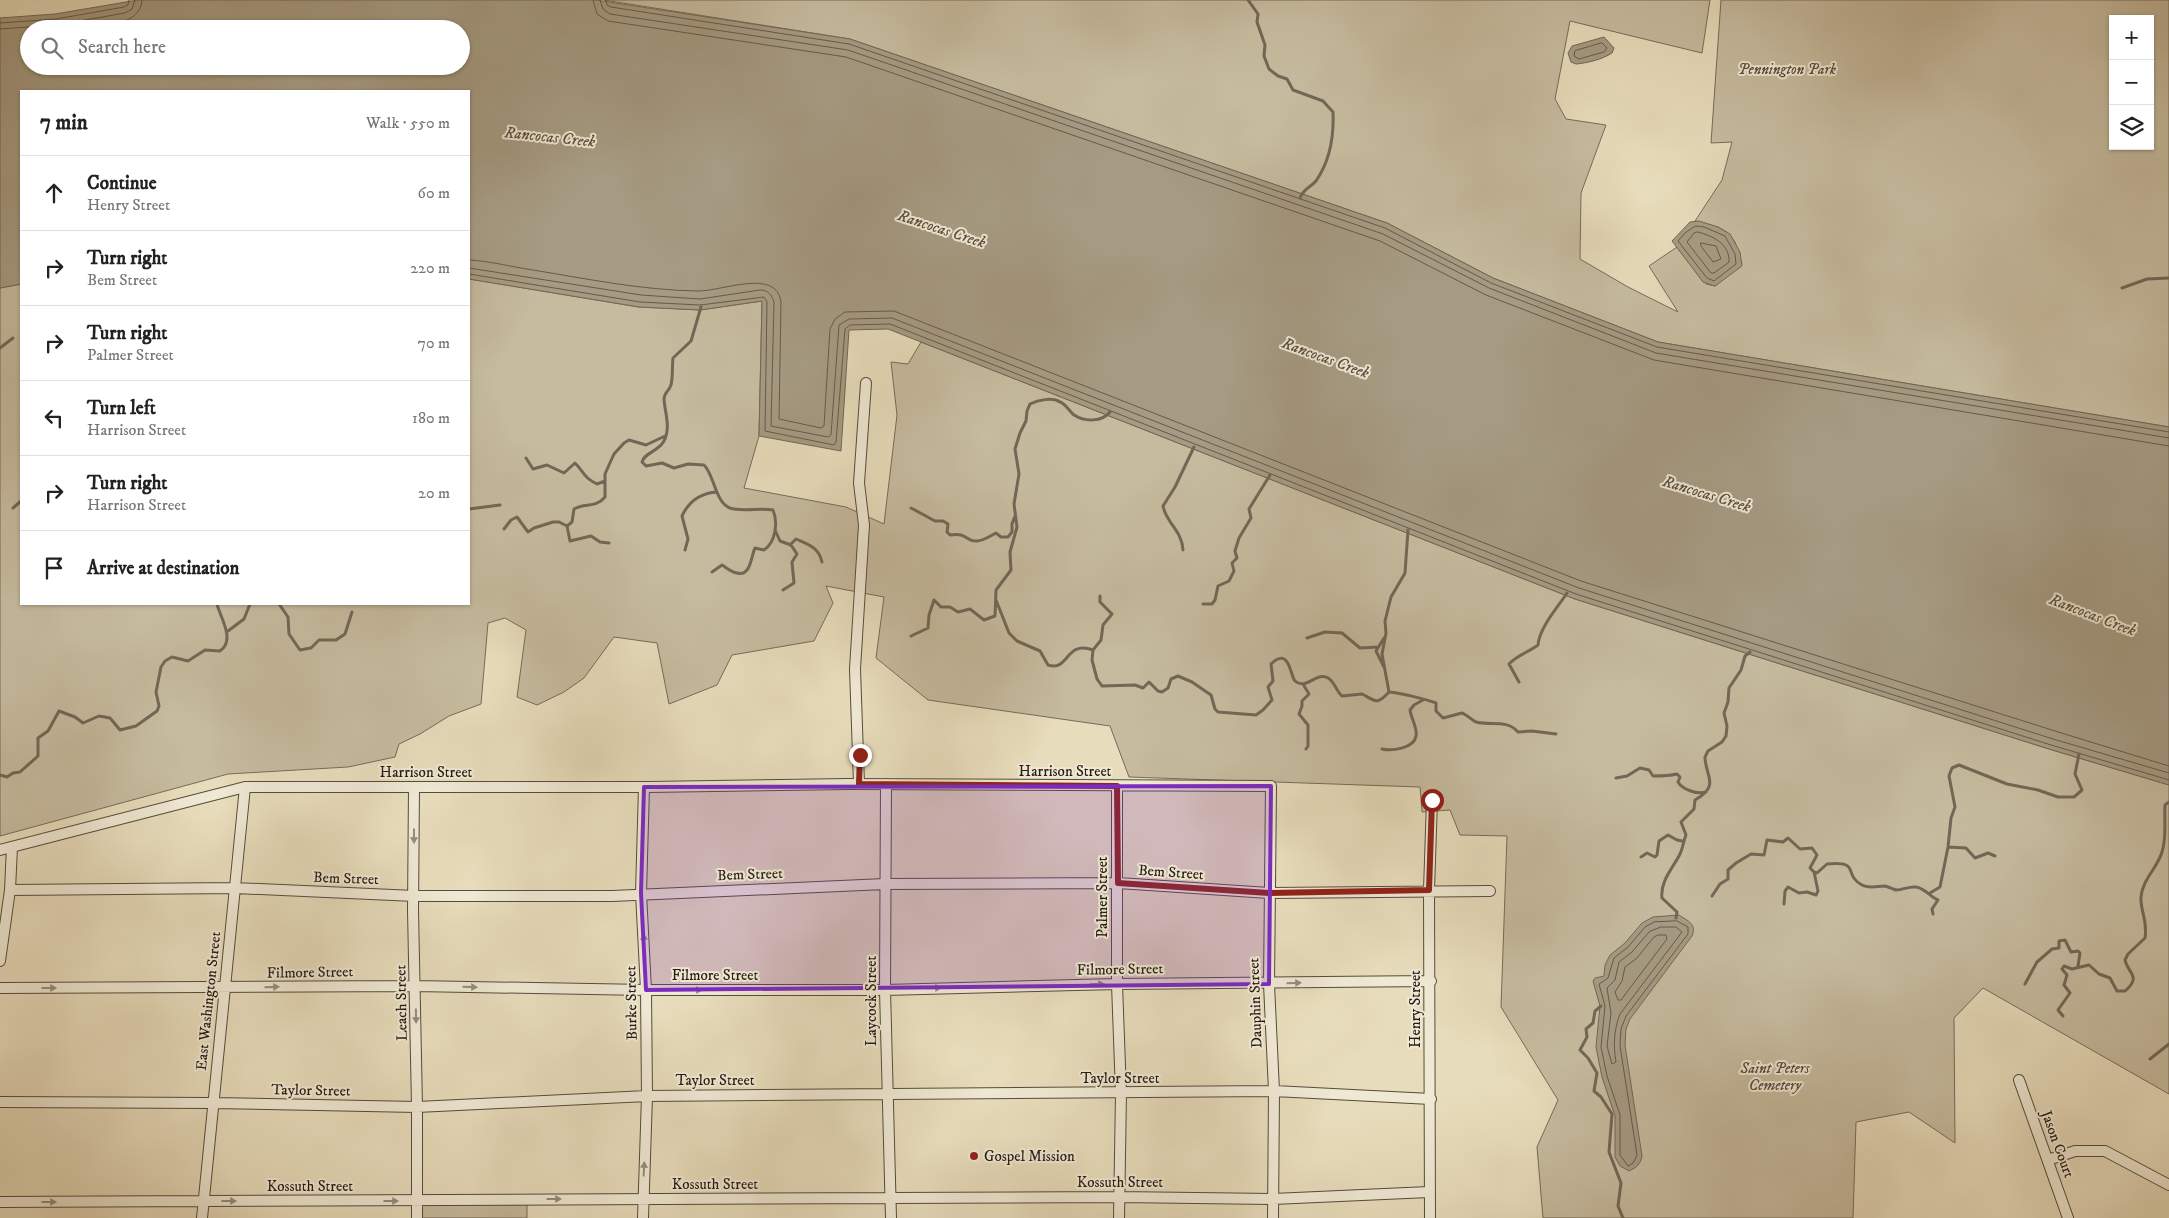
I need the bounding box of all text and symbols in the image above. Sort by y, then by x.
map controls [2109,15,2154,150]
button: + [2109,15,2154,60]
search box [20,20,470,75]
icon: search [38,34,66,62]
text: Search here [78,36,166,59]
park label: Pennington Park [1738,60,1837,79]
button: − [2109,60,2154,105]
button: layers [2109,105,2154,150]
text: 7 min [40,110,88,136]
text: Walk · 550 m [366,113,450,133]
water label: Rancocas Creek [503,122,597,152]
text: Continue [87,172,157,195]
icon: ahead [40,179,68,207]
text: 60 m [418,183,450,203]
text: Henry Street [87,195,170,215]
water label: Rancocas Creek [894,205,988,253]
text: Turn right [87,247,167,270]
icon: right [40,254,68,282]
text: 220 m [410,258,450,278]
text: Bem Street [87,270,157,290]
text: Turn right [87,322,167,345]
icon: right [40,329,68,357]
text: 70 m [418,333,450,353]
water label: Rancocas Creek [1278,333,1372,383]
text: Palmer Street [87,345,174,365]
text: Turn left [87,397,156,420]
icon: left [40,404,68,432]
text: 180 m [412,408,450,428]
text: Harrison Street [87,420,186,440]
water label: Rancocas Creek [1659,471,1754,517]
text: Turn right [87,472,167,495]
icon: right [40,479,68,507]
text: 20 m [418,483,450,503]
text: Harrison Street [87,495,186,515]
icon: arrive [40,554,68,582]
text: Arrive at destination [87,557,239,580]
water label: Rancocas Creek [2046,589,2139,641]
route end [849,744,872,767]
street label: Harrison Street [1019,762,1112,781]
street label: Harrison Street [380,763,473,782]
route start [1421,789,1444,812]
one-way arrow [411,828,419,844]
street label: Palmer Street [1093,856,1112,938]
street label: Bem Street [1138,861,1205,884]
street label: Bem Street [717,864,783,885]
street label: Bem Street [313,868,379,889]
street label: East Washington Street [192,930,225,1072]
one-way arrow [639,933,647,949]
street label: Laycock Street [862,956,881,1046]
street label: Dauphin Street [1244,957,1267,1049]
street label: Filmore Street [1077,959,1164,980]
street label: Filmore Street [267,962,354,983]
street label: Leach Street [391,964,412,1041]
street label: Burke Street [621,965,642,1040]
street label: Filmore Street [672,966,758,985]
street label: Henry Street [1406,970,1425,1048]
one-way arrow [1286,979,1302,987]
one-way arrow [1089,980,1105,988]
one-way arrow [265,983,281,991]
one-way arrow [462,983,478,991]
one-way arrow [41,984,57,992]
one-way arrow [926,984,942,992]
one-way arrow [687,986,703,994]
one-way arrow [412,1008,420,1024]
park label: Saint Peters Cemetery [1739,1059,1810,1095]
street label: Taylor Street [1080,1069,1160,1088]
street label: Taylor Street [675,1071,755,1090]
street label: Taylor Street [271,1080,351,1101]
street label: Jason Court [2036,1106,2079,1181]
place label: Gospel Mission [984,1147,1075,1166]
marker: Gospel Mission [968,1150,980,1162]
one-way arrow [640,1161,648,1177]
street label: Kossuth Street [1077,1173,1163,1192]
street label: Kossuth Street [672,1175,758,1194]
street label: Kossuth Street [267,1177,353,1196]
one-way arrow [546,1195,562,1203]
one-way arrow [221,1197,237,1205]
one-way arrow [383,1197,399,1205]
one-way arrow [41,1198,57,1206]

